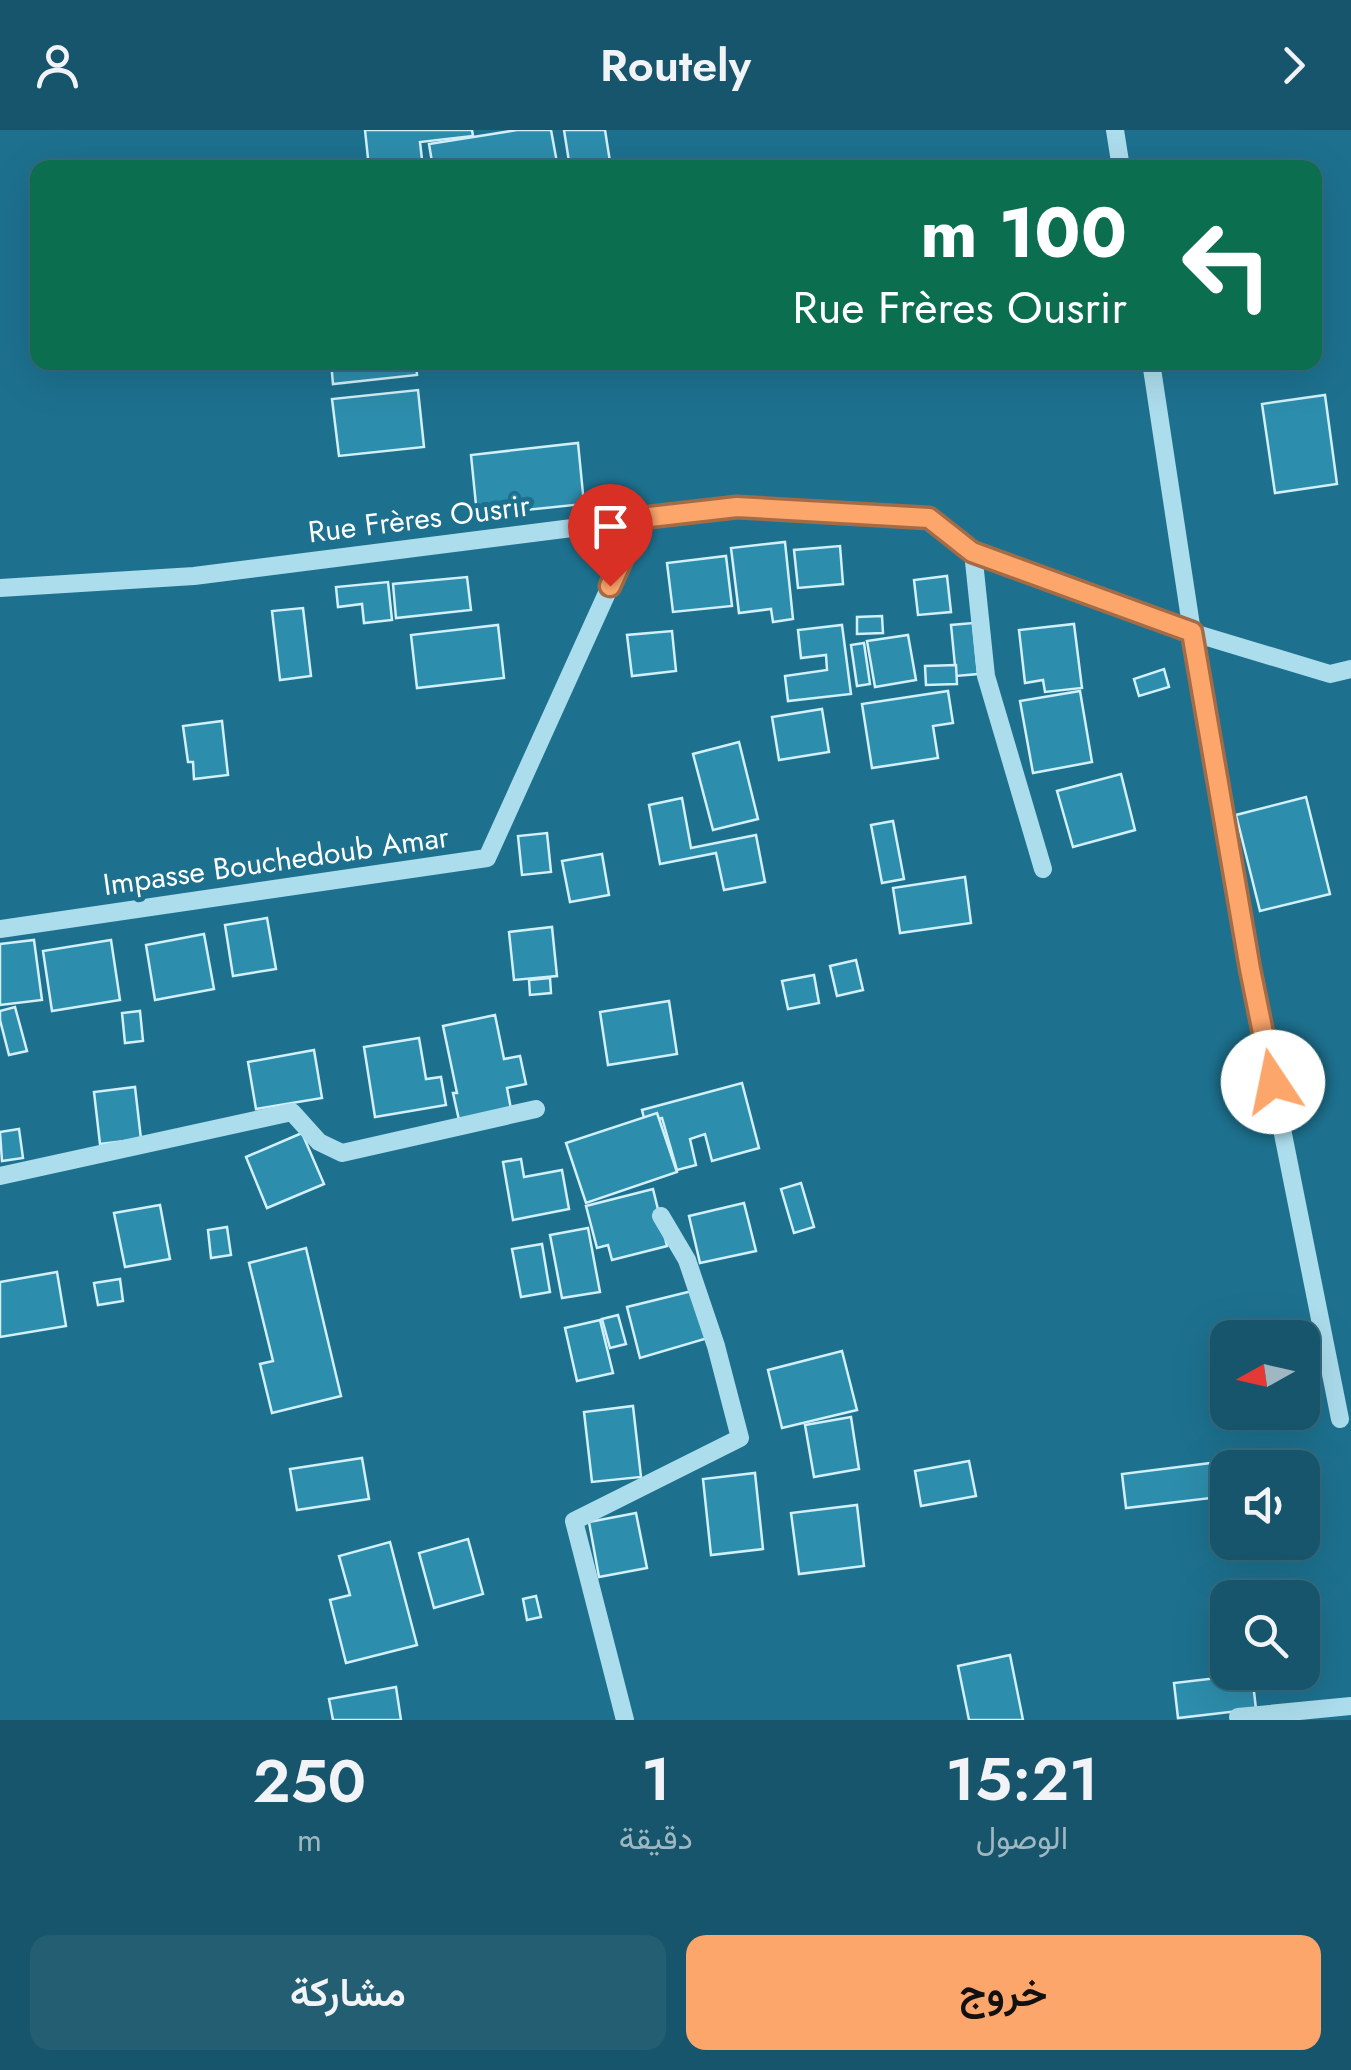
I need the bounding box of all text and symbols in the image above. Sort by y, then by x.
text: Routely [600,33,751,98]
icon: person [30,38,85,93]
icon: forward [1266,38,1321,93]
text: 100 m [920,182,1127,283]
icon: left [1162,200,1292,330]
text: Rue Frères Ousrir [793,275,1127,340]
street label: Rue Frères Ousrir [306,483,533,553]
pin [568,484,653,587]
icon: arrive [583,499,638,554]
street label: Impasse Bouchedoub Amar [100,815,452,906]
position arrow [1221,1030,1325,1134]
north arrow [1210,1320,1320,1430]
map controls [1210,1320,1320,1690]
button: sound [1210,1450,1320,1560]
button: search [1210,1580,1320,1690]
text: 1 [641,1736,671,1823]
text: 15:21 [946,1736,1098,1823]
text: 250 [253,1738,366,1825]
text: دقيقة [619,1815,693,1861]
text: الوصول [976,1815,1068,1861]
text: m [297,1817,322,1863]
button: مشاركة [30,1935,666,2050]
button: خروج [686,1935,1321,2050]

